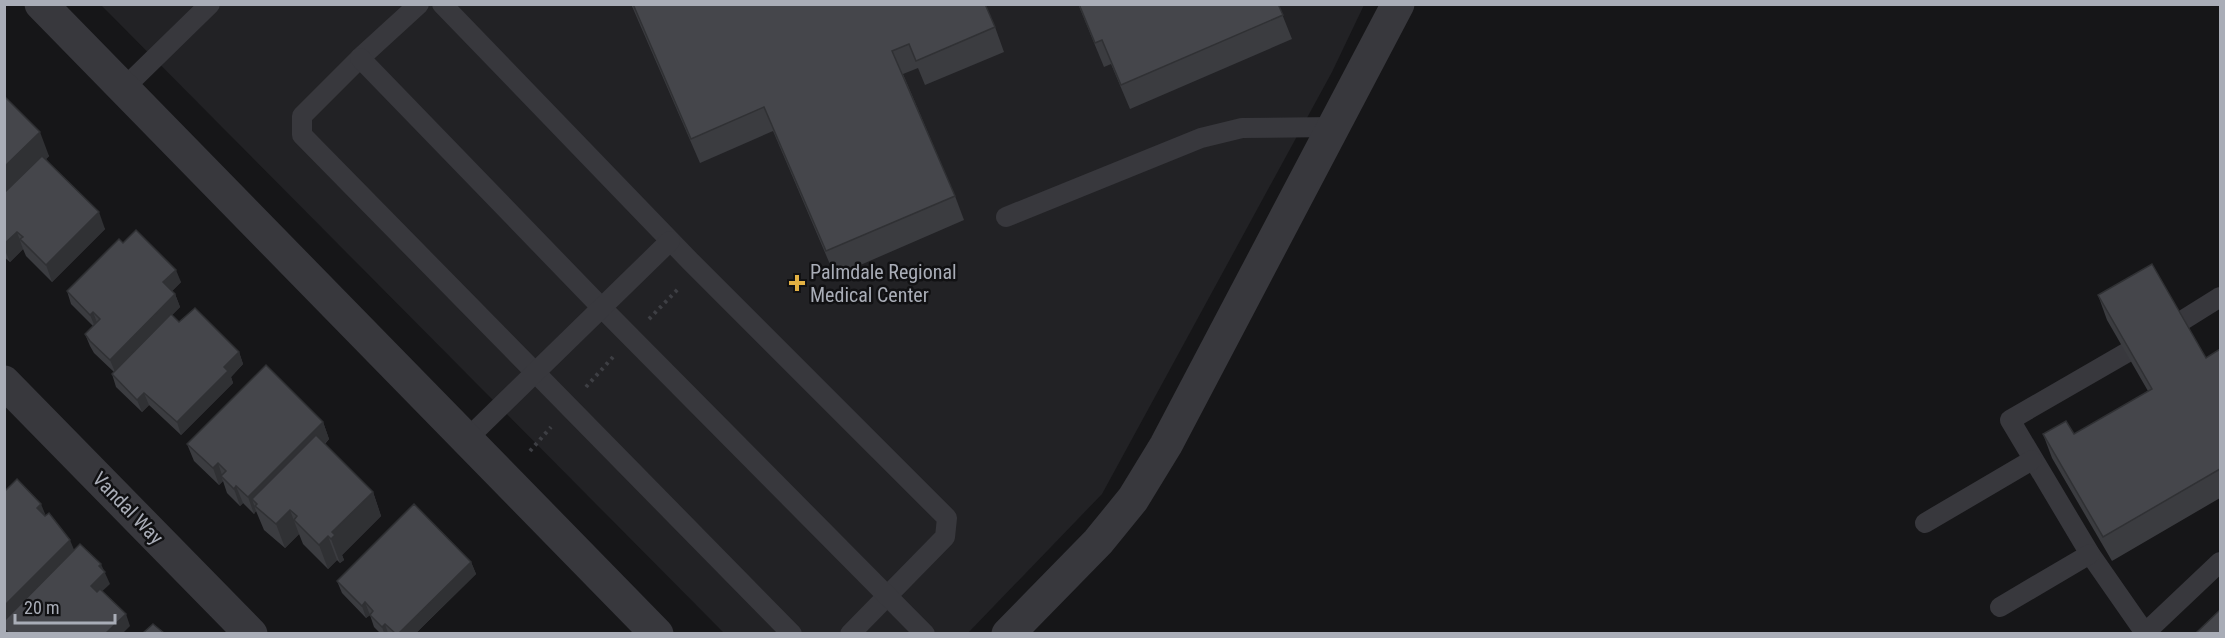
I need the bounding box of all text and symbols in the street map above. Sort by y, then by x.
place label: Palmdale Regional Medical Center [810,260,957,307]
marker: Palmdale Regional Medical Center [788,274,806,292]
street label: Vandal Way [88,467,168,549]
scale bar [15,587,116,625]
text: 20 m [24,597,59,618]

